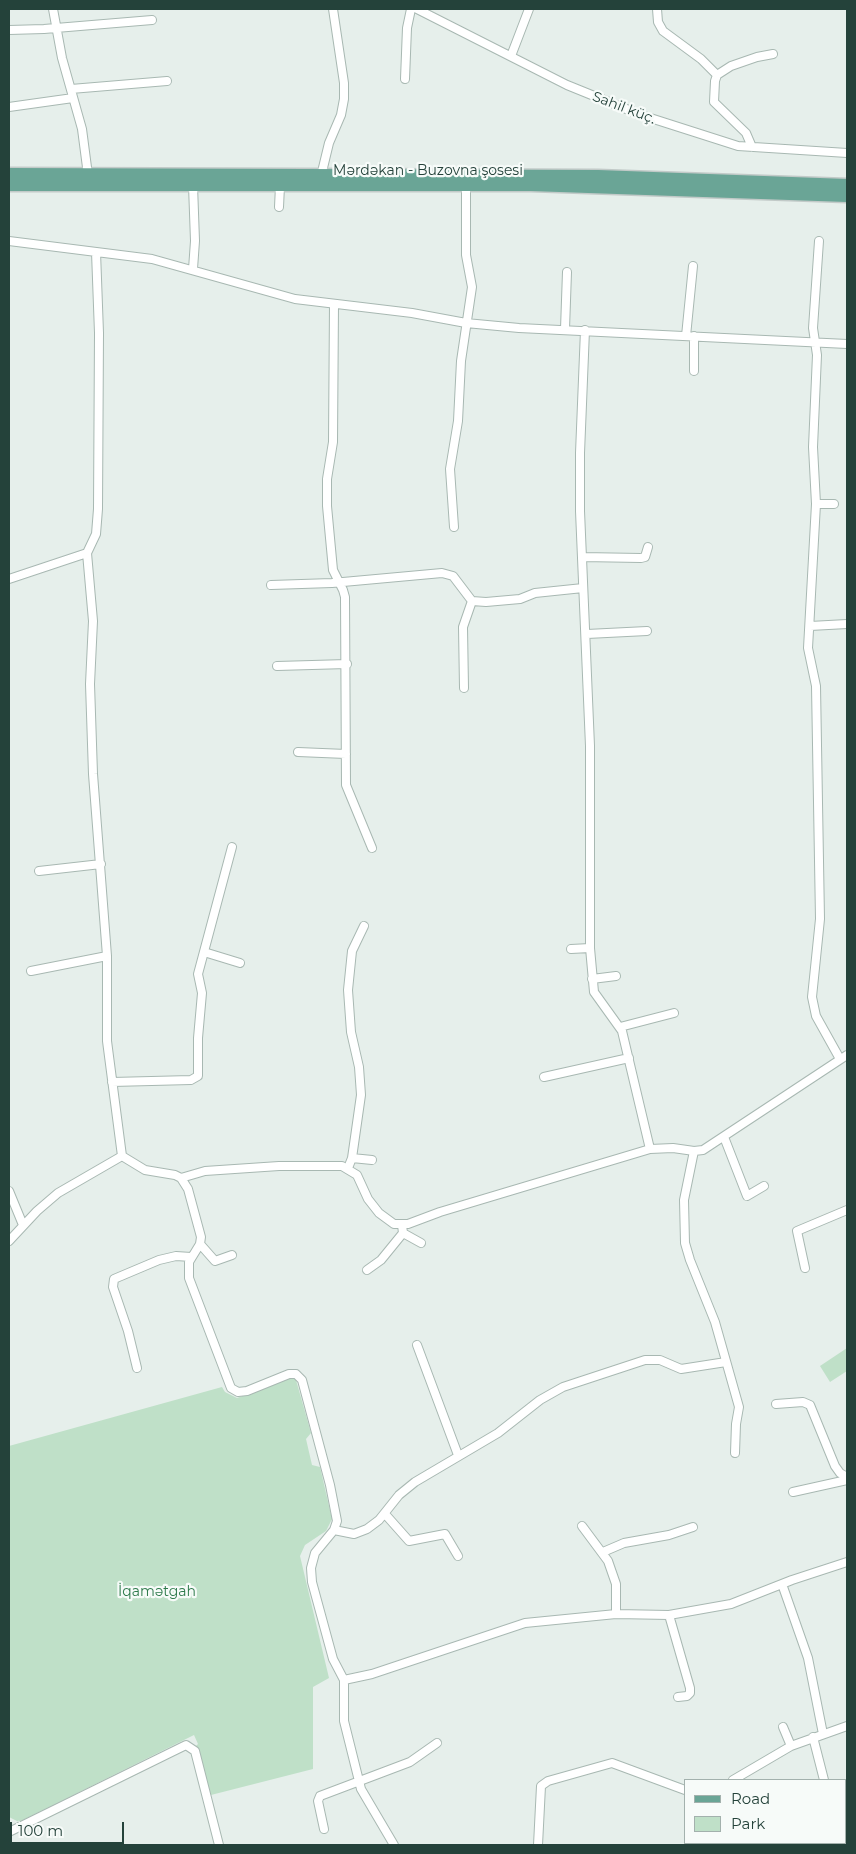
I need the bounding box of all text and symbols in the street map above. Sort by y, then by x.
street label: Sahil küç. [590,88,658,128]
street label: Mərdəkan - Buzovna şosesi [333,163,523,179]
park label: İqamətgah [118,1584,196,1600]
legend [684,1779,846,1844]
text: Road [731,1789,770,1808]
scale bar [12,1812,126,1844]
text: Park [731,1814,765,1833]
text: 100 m [18,1821,63,1840]

